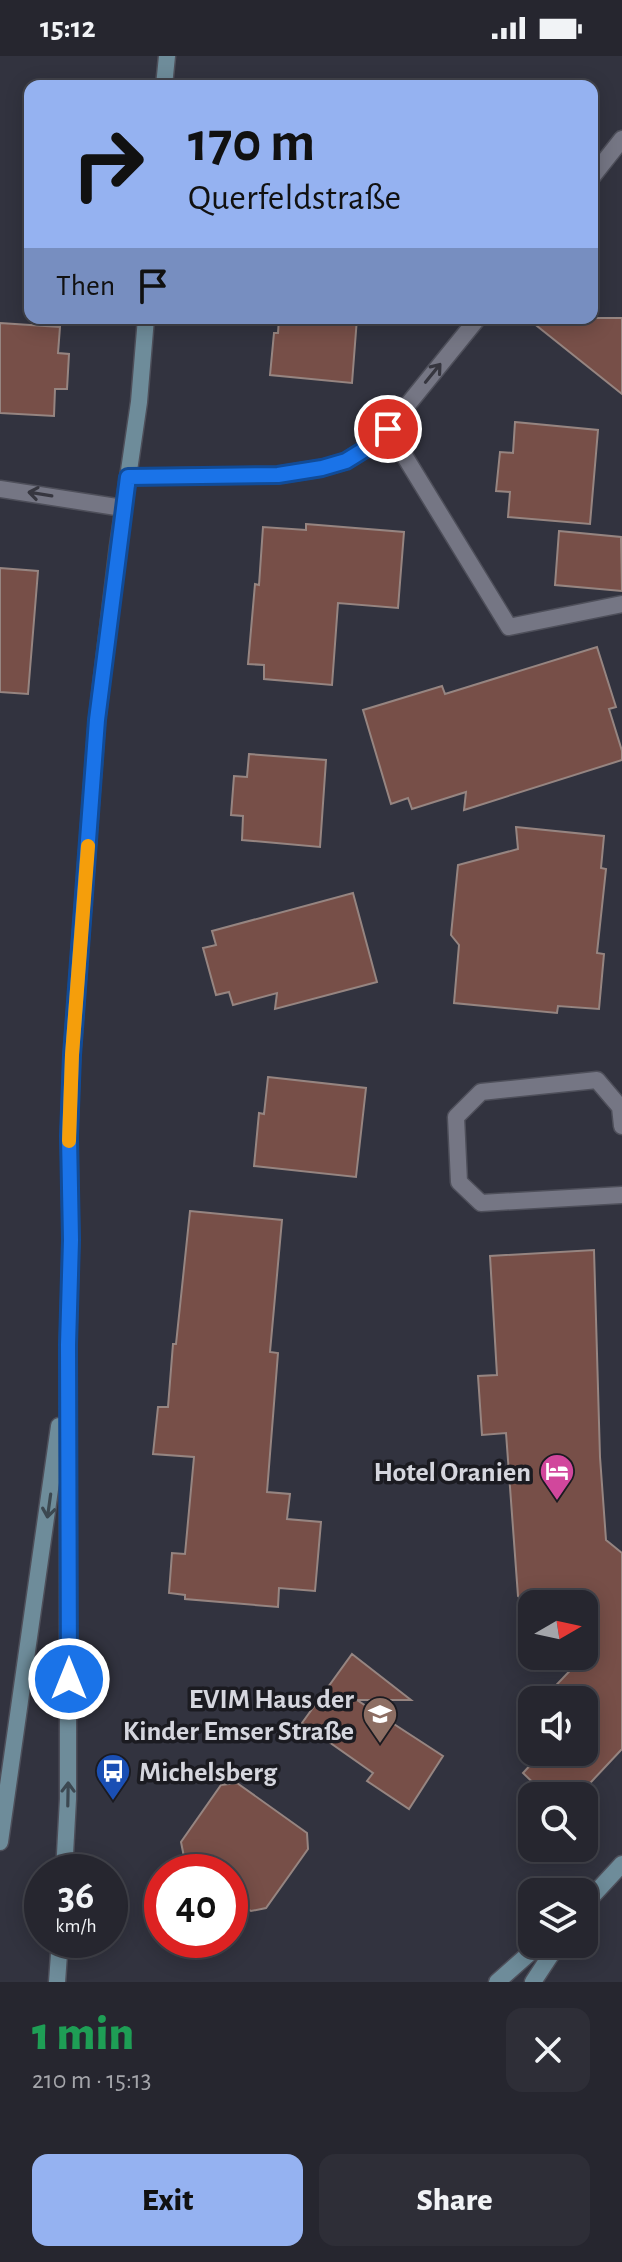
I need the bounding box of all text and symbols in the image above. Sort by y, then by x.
text: 15:12 [40,13,96,43]
icon: right [56,112,160,216]
text: 170 m [188,115,315,171]
text: Querfeldstraße [188,180,401,216]
icon: arrive [131,264,175,308]
text: Then [56,271,115,301]
one-way arrow [424,363,442,384]
pin [354,395,422,463]
icon: arrive [366,407,410,451]
one-way arrow [28,486,53,501]
hotel icon: Hotel Oranien [538,1452,576,1502]
place label: Hotel Oranien [373,1459,531,1487]
one-way arrow [41,1492,56,1518]
north arrow [518,1590,598,1670]
map controls [518,1590,598,1958]
position arrow [27,1637,111,1721]
place label: EVIM Haus der Kinder Emser Straße [123,1686,354,1746]
button: sound [518,1686,598,1766]
school or university icon: EVIM Haus der Kinder Emser Straße [361,1695,399,1745]
bus stop icon: Michelsberg [94,1752,132,1802]
place label: Michelsberg [139,1759,278,1787]
one-way arrow [60,1781,76,1808]
button: search [518,1782,598,1862]
speed limit sign: 40 [144,1854,248,1958]
text: 36 [58,1876,94,1916]
button: layers [518,1878,598,1958]
text: km/h [55,1916,97,1936]
button: close [506,2008,590,2092]
text: 1 min [32,2011,134,2059]
text: 210 m · 15:13 [32,2067,152,2093]
button: Exit [32,2154,303,2246]
button: Share [319,2154,590,2246]

